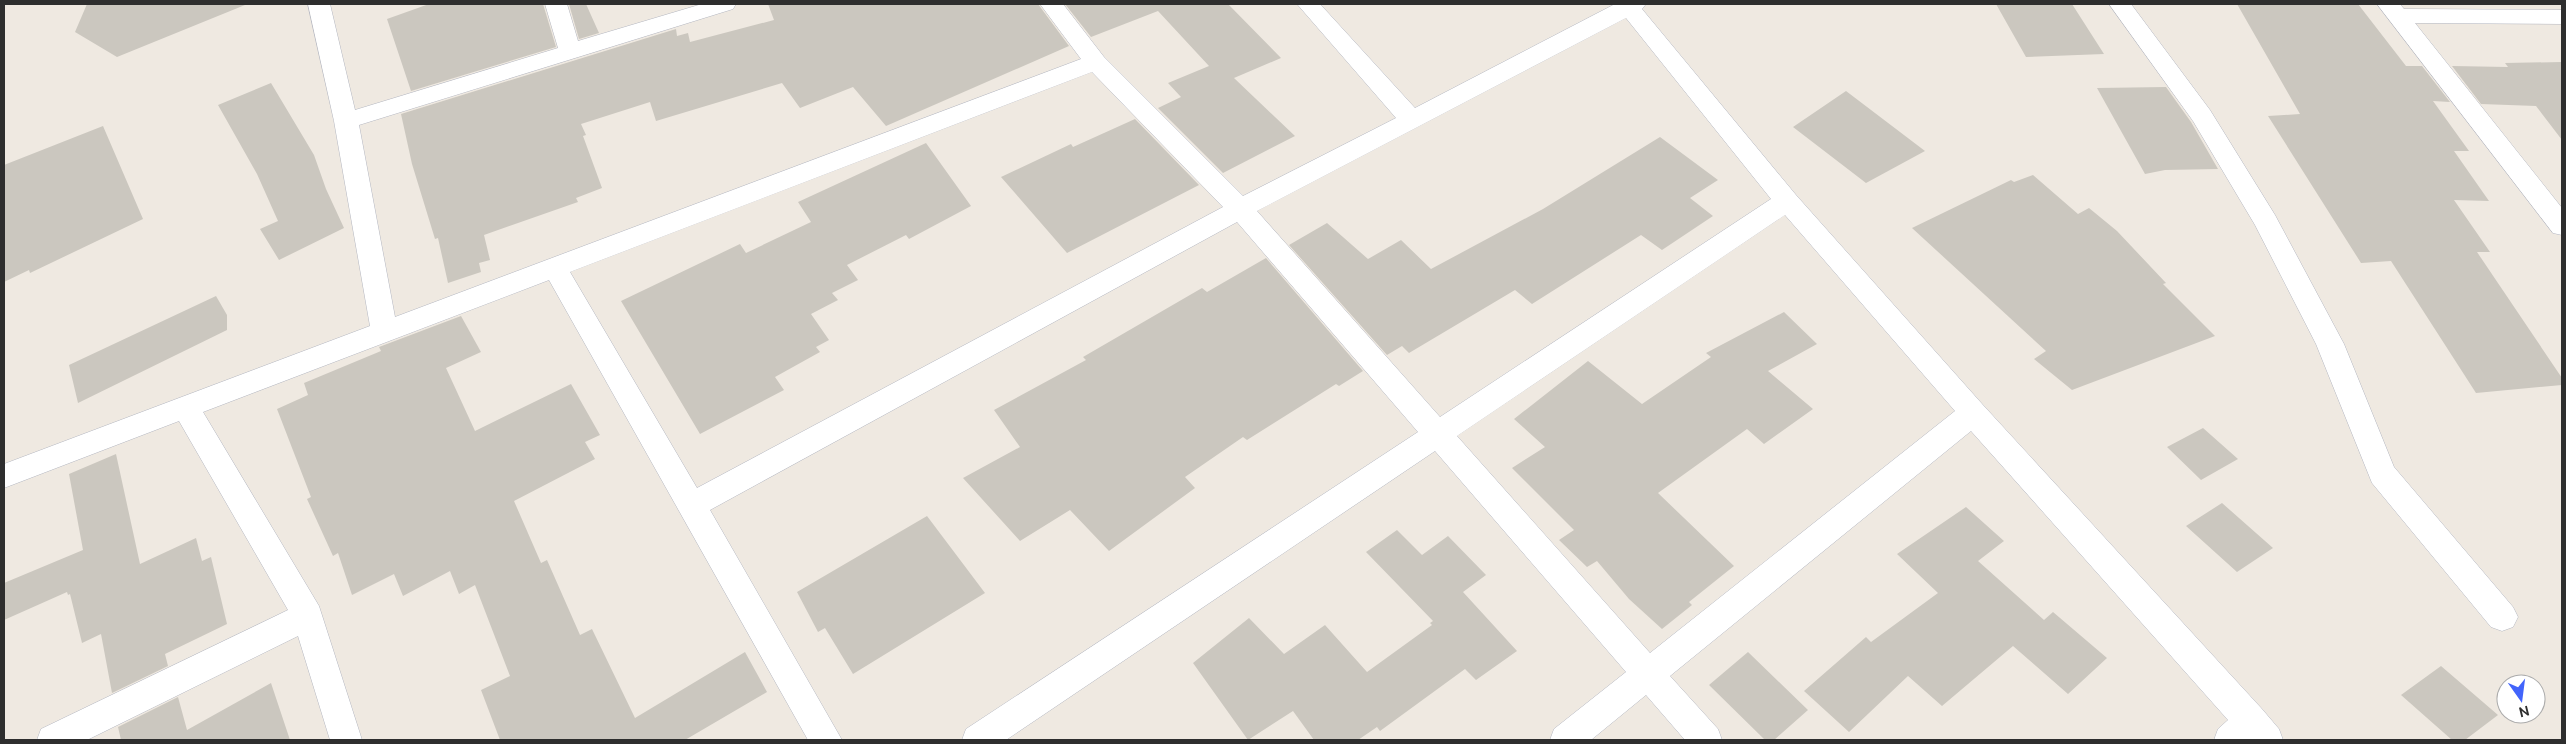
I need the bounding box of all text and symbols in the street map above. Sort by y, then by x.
north arrow [2496,674,2546,724]
text: N [2517,703,2531,721]

